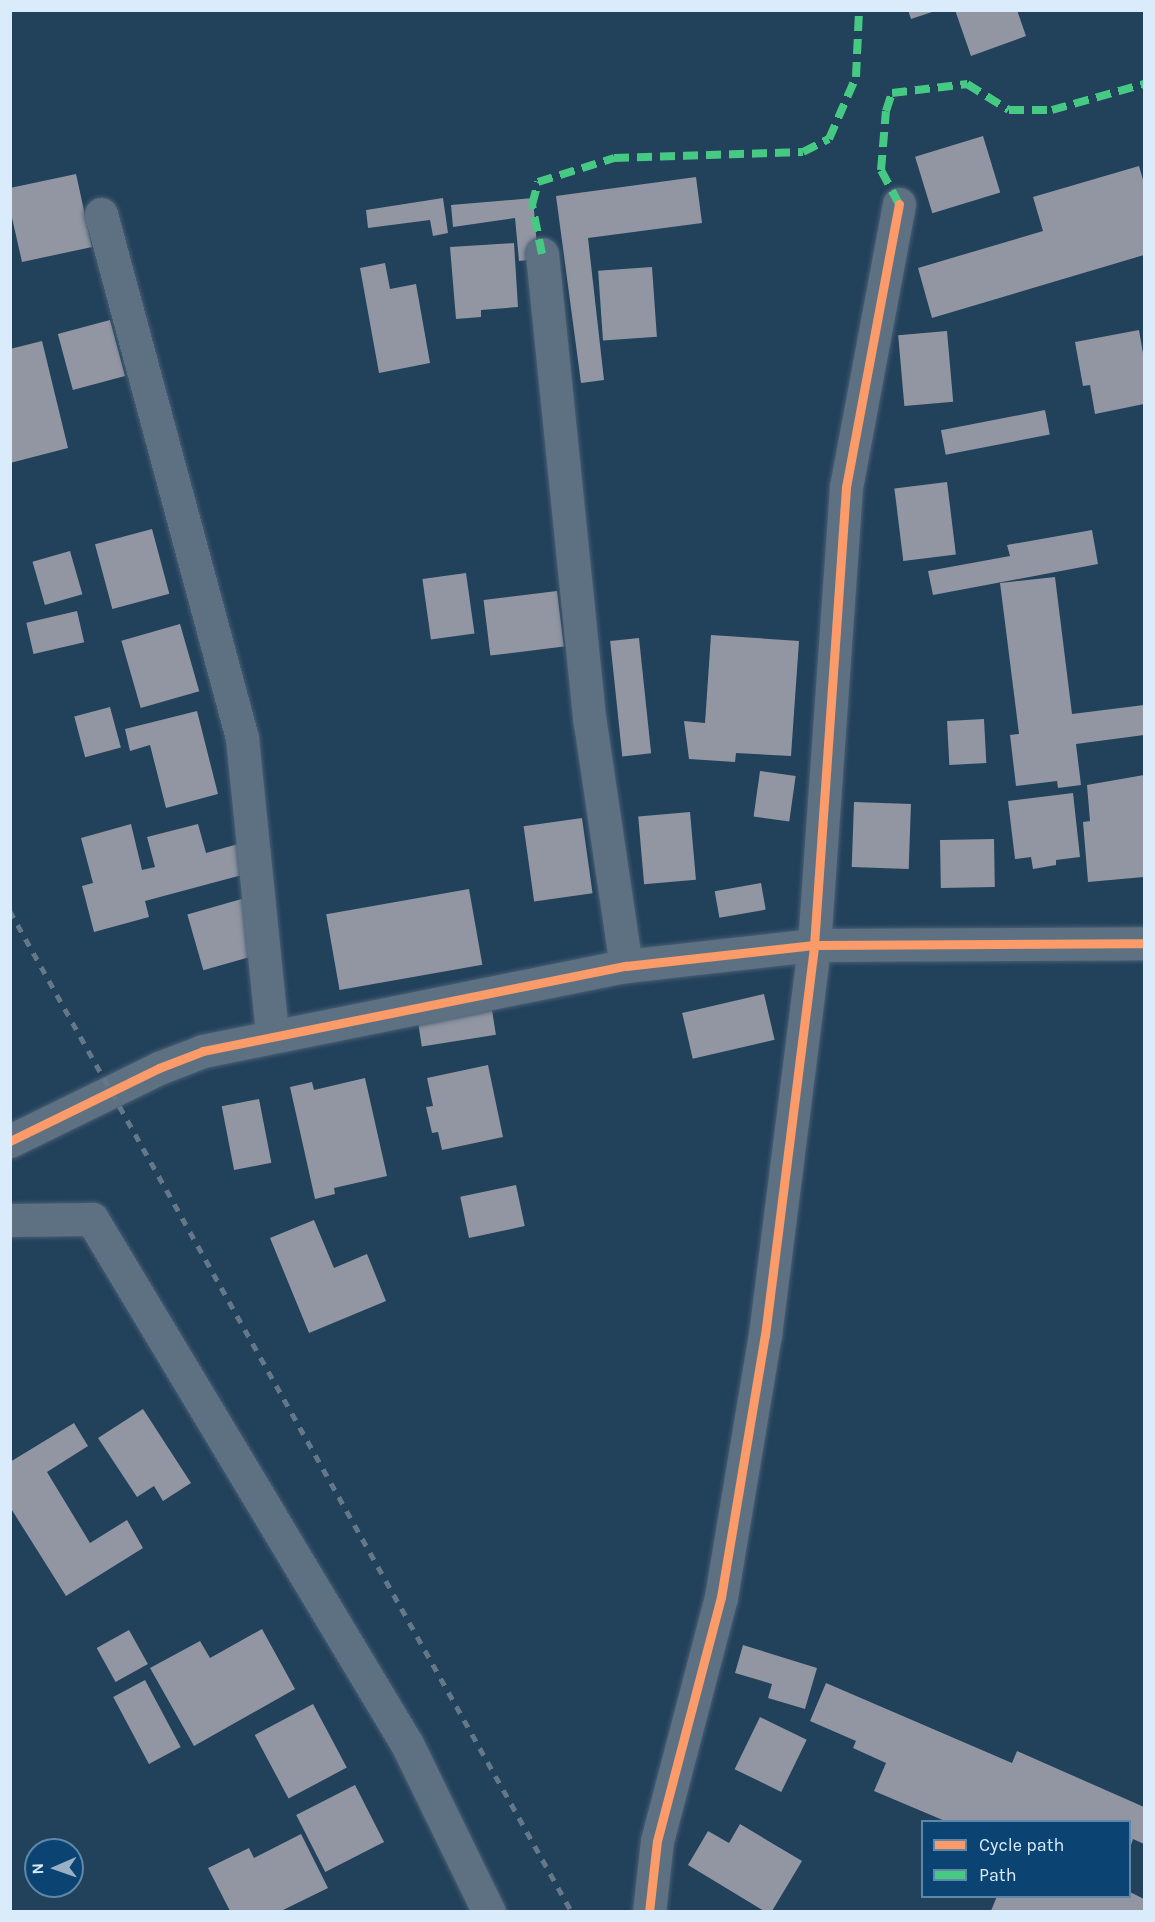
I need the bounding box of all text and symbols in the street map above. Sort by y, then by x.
legend [921,1820,1131,1898]
text: Cycle path [979,1834,1064,1856]
north arrow [24,1838,84,1898]
text: N [28,1863,47,1875]
text: Path [979,1864,1017,1886]

